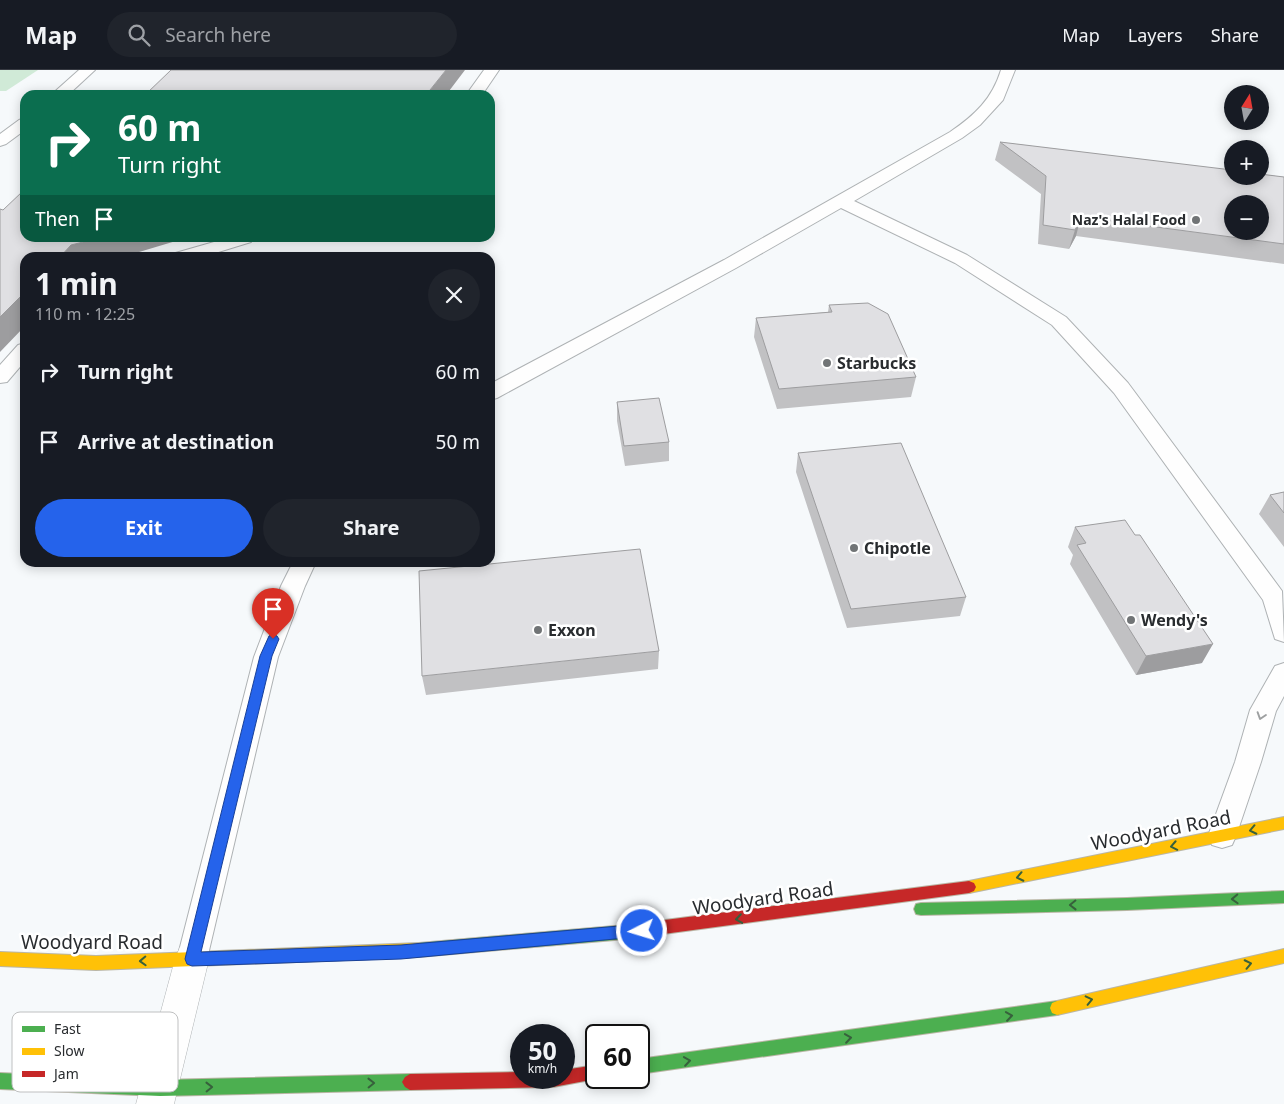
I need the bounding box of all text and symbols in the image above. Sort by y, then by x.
search box [107,12,457,57]
text: Map [25,18,77,51]
icon: search [125,21,153,49]
text: Search here [165,22,271,48]
text: Map [1062,23,1100,47]
text: Layers [1128,23,1183,47]
text: Share [1211,23,1259,47]
north arrow [1224,85,1269,130]
map controls [1224,85,1269,240]
text: 60 m [118,104,201,151]
icon: right [35,110,100,175]
button: + [1224,140,1269,185]
text: Turn right [118,149,221,179]
button: − [1224,195,1269,240]
icon: arrive [90,205,118,233]
text: Then [35,206,80,232]
place label: Naz's Halal Food [1072,210,1186,229]
marker: Naz's Halal Food [1190,214,1202,226]
text: 1 min [35,263,118,304]
button: close [428,269,480,321]
text: 110 m · 12:25 [35,303,135,325]
place label: Starbucks [837,352,916,374]
marker: Starbucks [821,357,833,369]
icon: right [35,358,63,386]
text: Turn right [78,359,173,385]
text: 60 m [436,359,480,385]
icon: arrive [35,428,63,456]
text: Arrive at destination [78,429,274,455]
text: 50 m [436,429,480,455]
button: Exit [35,499,253,557]
button: Share [263,499,480,557]
place label: Chipotle [864,537,931,559]
marker: Chipotle [848,542,860,554]
pin [252,588,294,639]
icon: arrive [259,595,287,623]
place label: Wendy's [1141,609,1208,631]
marker: Wendy's [1125,614,1137,626]
place label: Exxon [548,619,596,641]
marker: Exxon [532,624,544,636]
one-way arrow [1257,711,1267,720]
street label: Woodyard Road [1089,804,1233,856]
one-way arrow [1249,824,1257,834]
one-way arrow [1170,840,1179,850]
one-way arrow [1016,871,1024,882]
street label: Woodyard Road [691,875,835,921]
one-way arrow [1231,893,1239,904]
one-way arrow [1069,900,1076,910]
position arrow [615,904,667,956]
one-way arrow [734,913,742,924]
street label: Woodyard Road [21,929,163,955]
one-way arrow [139,956,146,966]
one-way arrow [1243,959,1252,969]
one-way arrow [1085,995,1094,1006]
one-way arrow [1005,1011,1013,1021]
legend [12,1012,178,1092]
text: Fast [54,1019,81,1038]
speed limit sign: 60 [585,1024,650,1089]
text: 50 [528,1033,557,1067]
one-way arrow [844,1033,852,1044]
text: Slow [54,1041,85,1060]
one-way arrow [683,1056,691,1066]
text: km/h [528,1060,557,1077]
text: Jam [52,1064,79,1083]
one-way arrow [368,1078,375,1088]
one-way arrow [205,1082,213,1092]

